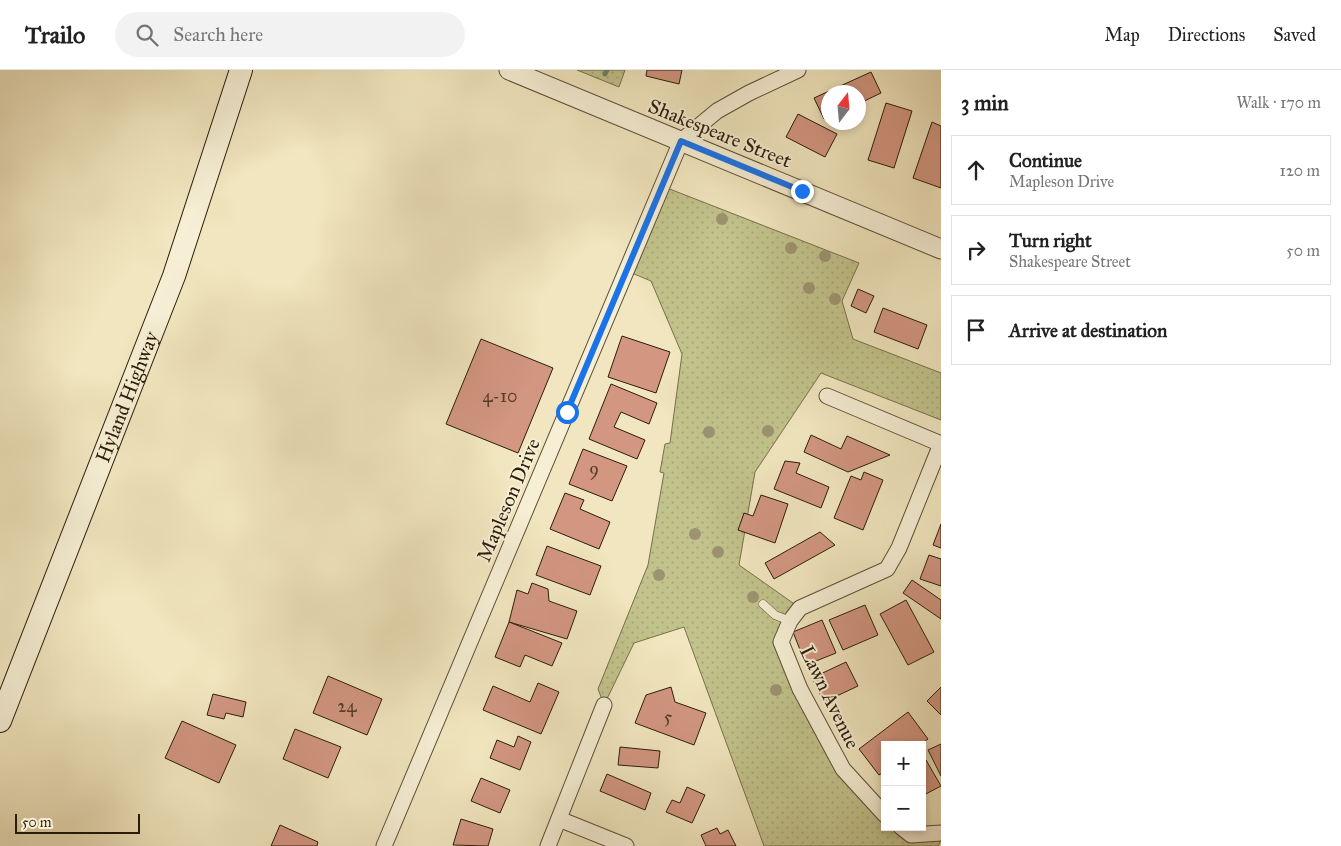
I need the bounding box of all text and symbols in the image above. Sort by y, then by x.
search box [115,12,465,57]
text: Trailo [25,20,85,50]
icon: search [133,21,161,49]
text: Search here [173,23,263,46]
text: Map [1104,24,1140,46]
text: Directions [1168,24,1245,46]
text: Saved [1273,24,1316,46]
north arrow [821,85,866,130]
text: 3 min [961,90,1009,116]
street label: Shakespeare Street [645,93,795,173]
text: Walk · 170 m [1237,93,1321,112]
text: Continue [1009,149,1082,172]
icon: ahead [962,156,990,184]
text: 120 m [1280,161,1320,180]
text: Mapleson Drive [1009,172,1114,191]
route end [791,180,814,203]
text: Turn right [1009,229,1092,252]
icon: right [962,236,990,264]
text: 50 m [1286,241,1320,260]
text: Shakespeare Street [1009,252,1131,271]
icon: arrive [962,316,990,344]
text: Arrive at destination [1009,319,1167,342]
street label: Hyland Highway [90,327,163,466]
house number: 4-10 [483,385,517,407]
route start [556,401,579,424]
street label: Mapleson Drive [471,435,545,565]
house number: 9 [589,458,599,480]
street label: Lawn Avenue [795,642,865,752]
house number: 24 [338,695,357,717]
house number: 5 [664,706,673,728]
map controls [881,741,926,831]
button: + [881,741,926,786]
button: − [881,786,926,831]
scale bar [15,811,140,834]
text: 50 m [22,814,51,831]

